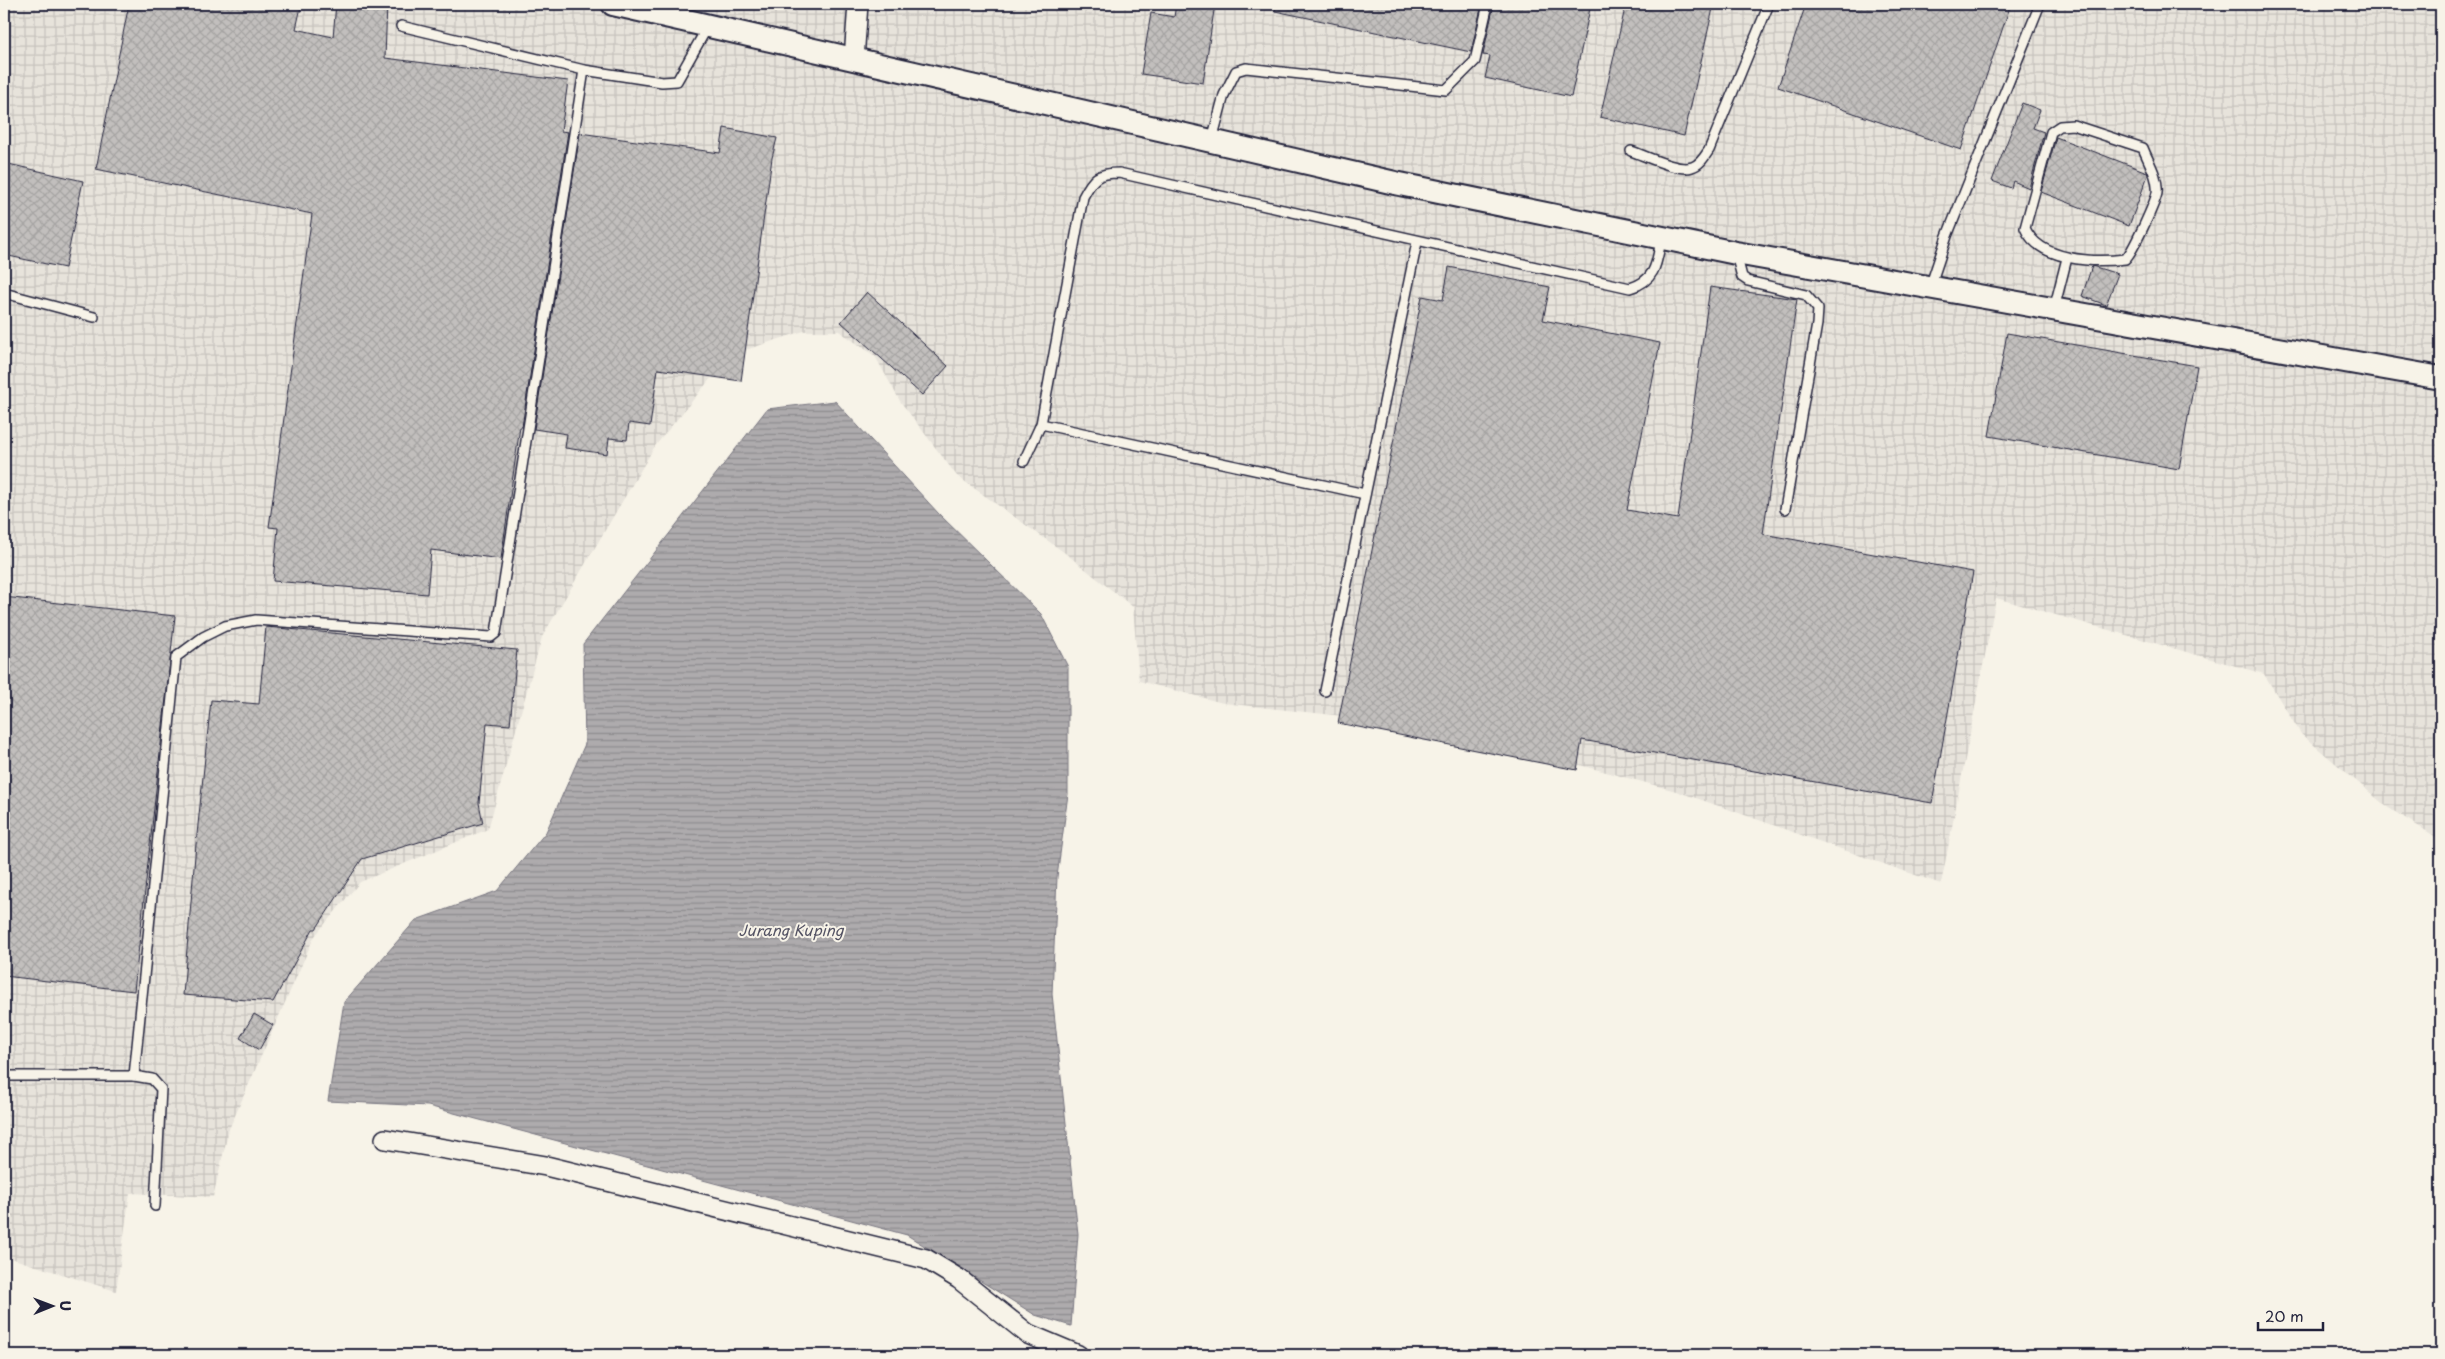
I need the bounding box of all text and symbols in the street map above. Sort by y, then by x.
water label: Jurang Kuping [739,918,845,941]
north arrow [28,1282,78,1332]
scale bar [2258,1299,2322,1331]
text: U [55,1300,76,1311]
text: 20 m [2265,1304,2304,1327]

